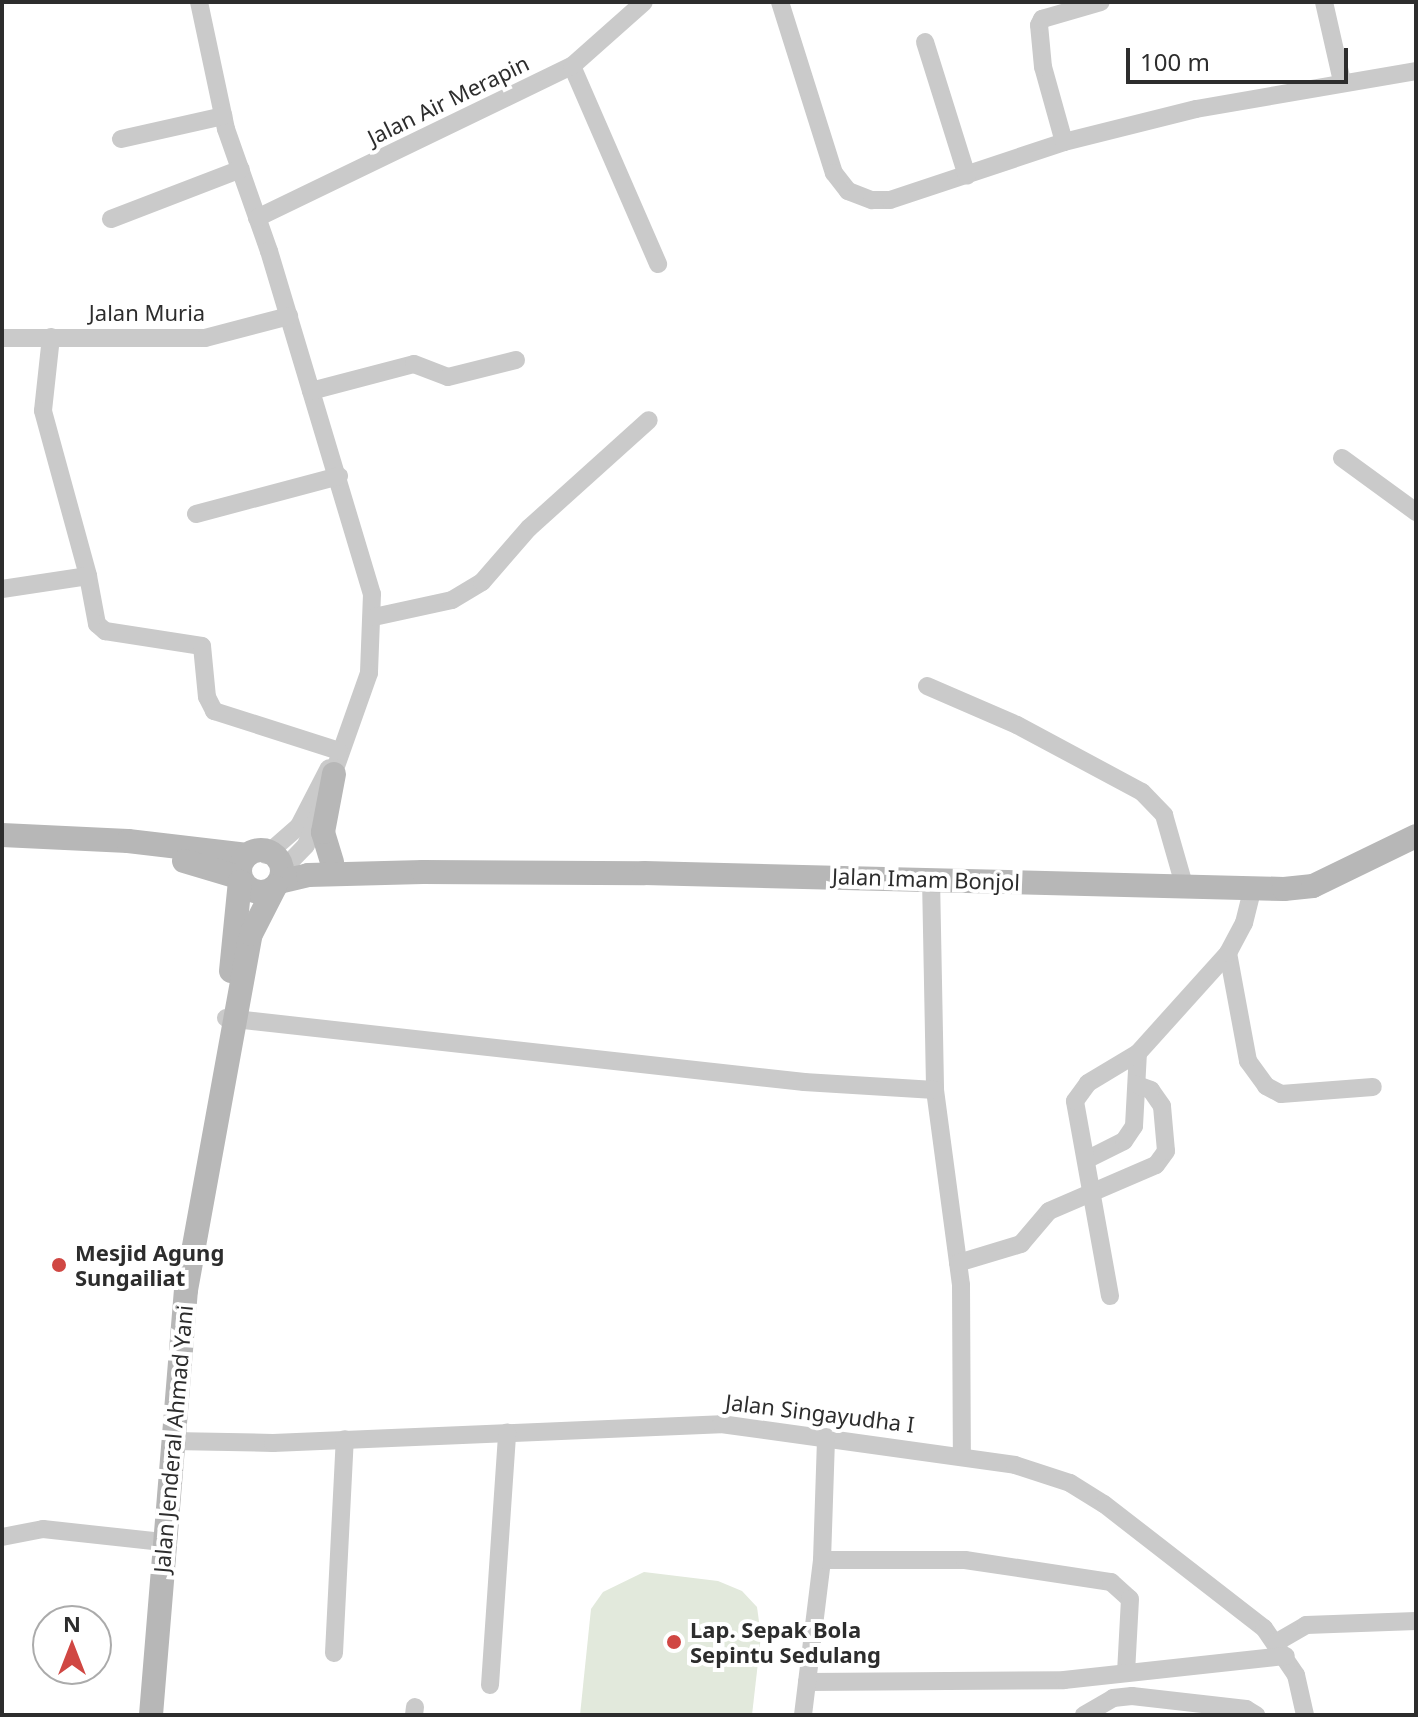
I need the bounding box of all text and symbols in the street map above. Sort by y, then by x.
scale bar [1130,32,1352,82]
text: 100 m [1140,45,1210,78]
street label: Jalan Air Merapin [363,49,533,151]
street label: Jalan Muria [89,300,205,326]
street label: Jalan Imam Bonjol [831,863,1021,895]
place label: Mesjid Agung Sungailiat [75,1239,224,1290]
marker: Mesjid Agung Sungailiat [50,1256,68,1274]
street label: Jalan Jenderal Ahmad Yani [148,1304,198,1574]
street label: Jalan Singayudha I [724,1388,916,1438]
north arrow [32,1605,112,1685]
text: N [63,1608,81,1638]
place label: Lap. Sepak Bola Sepintu Sedulang [690,1616,881,1668]
marker: Lap. Sepak Bola Sepintu Sedulang [665,1633,683,1651]

